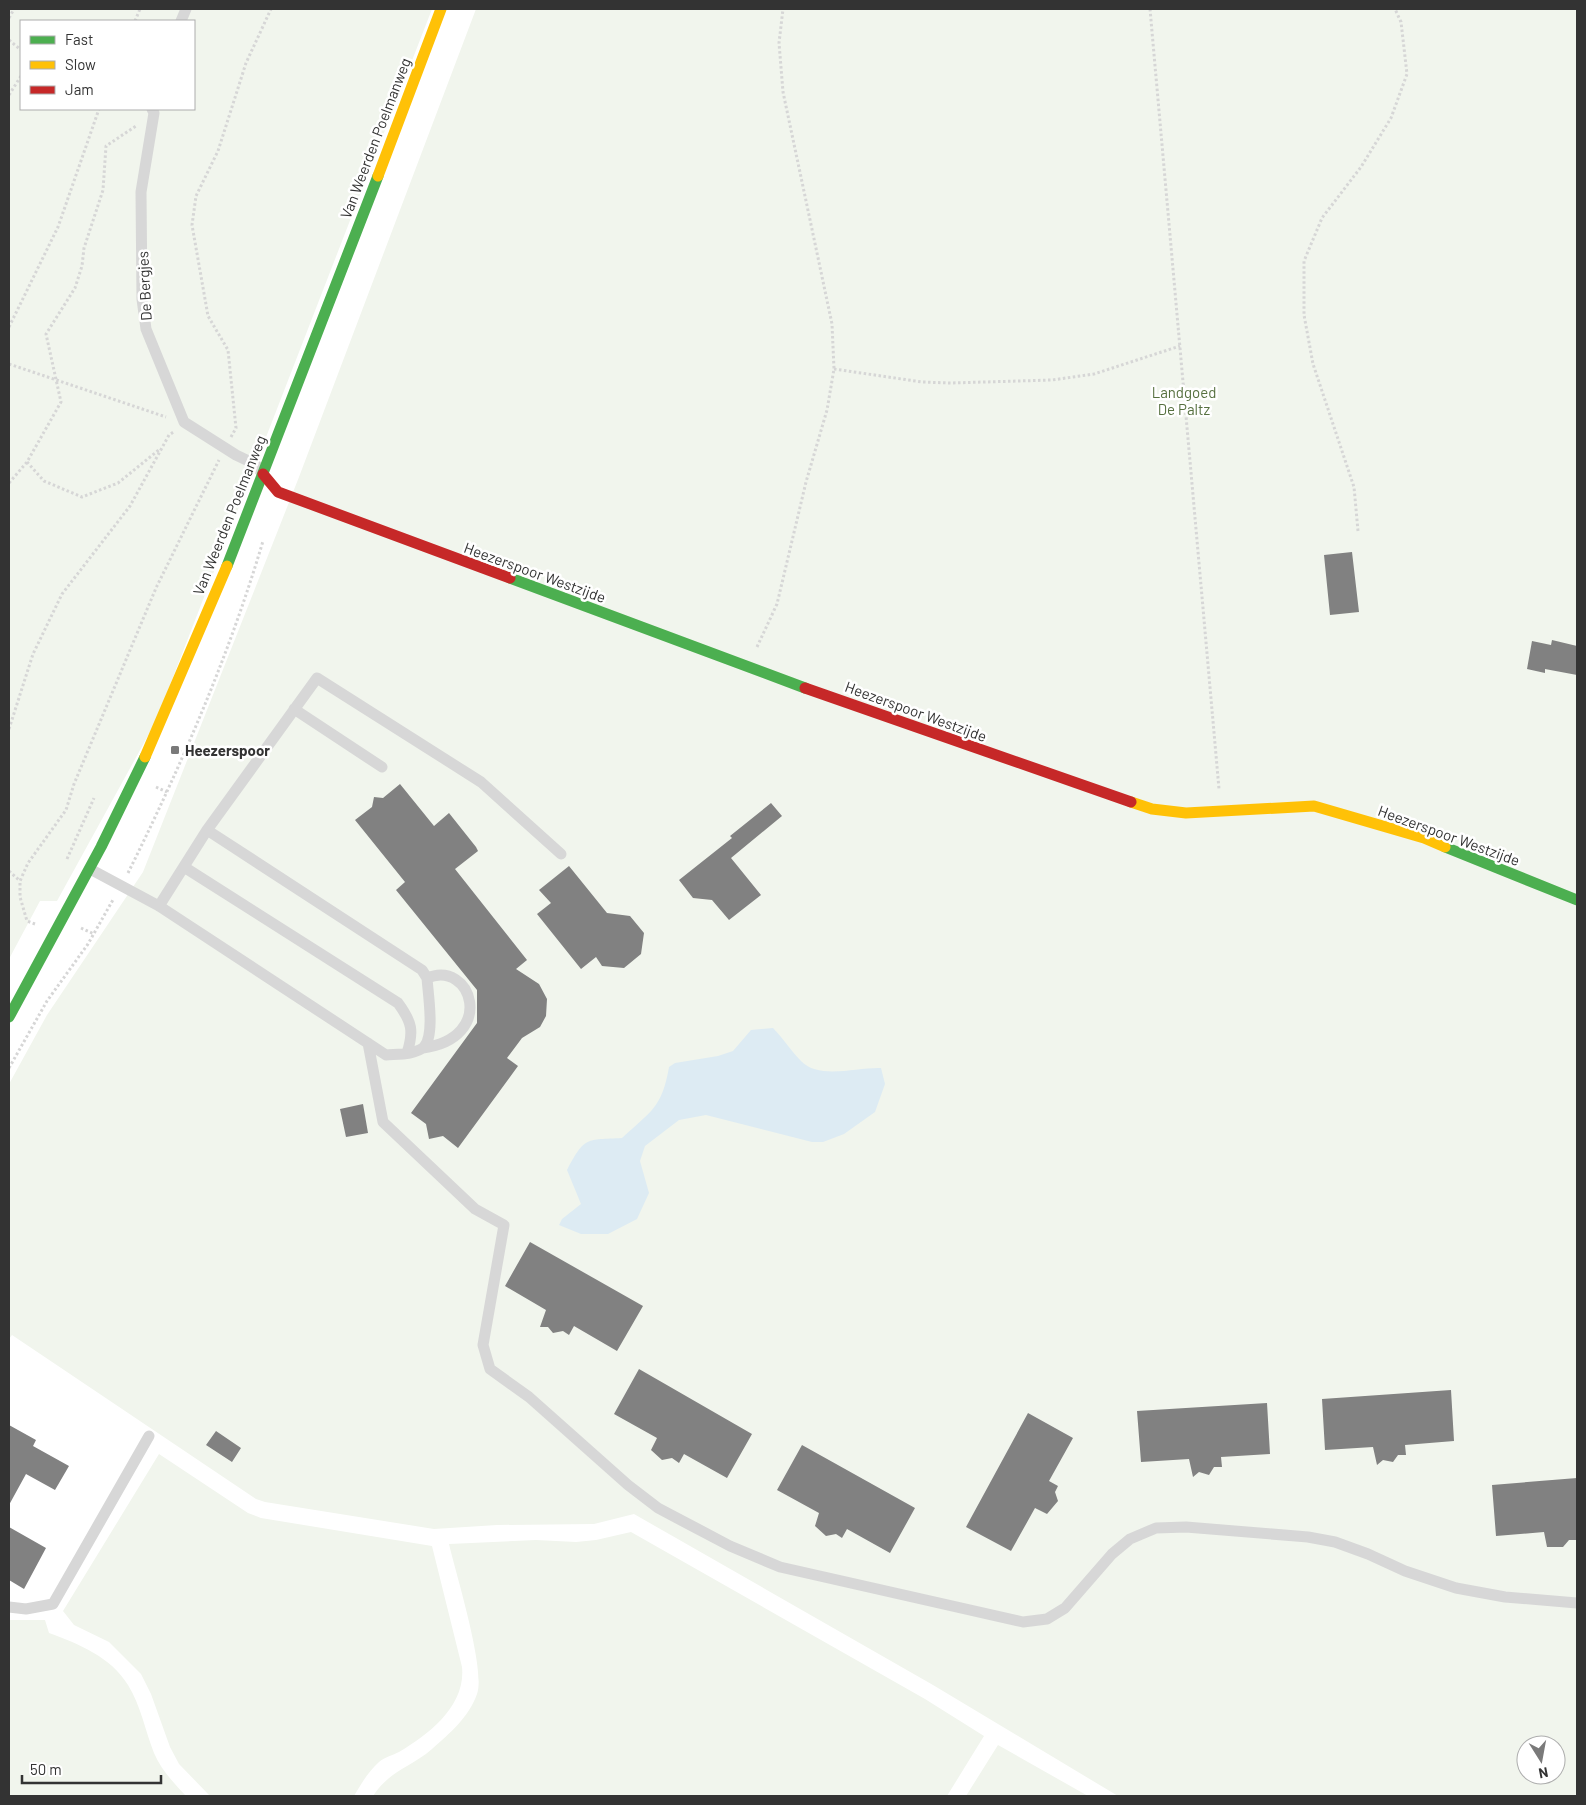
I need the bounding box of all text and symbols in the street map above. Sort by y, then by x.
legend [20,20,195,110]
text: Fast [65,30,93,48]
text: Slow [65,55,96,73]
street label: Van Weerden Poelmanweg [336,55,414,221]
text: Jam [65,80,94,98]
street label: De Bergjes [133,251,155,321]
park label: Landgoed De Paltz [1152,383,1216,418]
street label: Van Weerden Poelmanweg [189,432,269,598]
street label: Heezerspoor Westzijde [462,538,608,606]
street label: Heezerspoor Westzijde [843,677,989,745]
place label: Heezerspoor [185,741,270,759]
marker: Heezerspoor [169,744,181,756]
street label: Heezerspoor Westzijde [1376,801,1522,869]
north arrow [1516,1735,1566,1785]
scale bar [22,1752,161,1784]
text: 50 m [30,1760,62,1778]
text: N [1537,1764,1550,1782]

